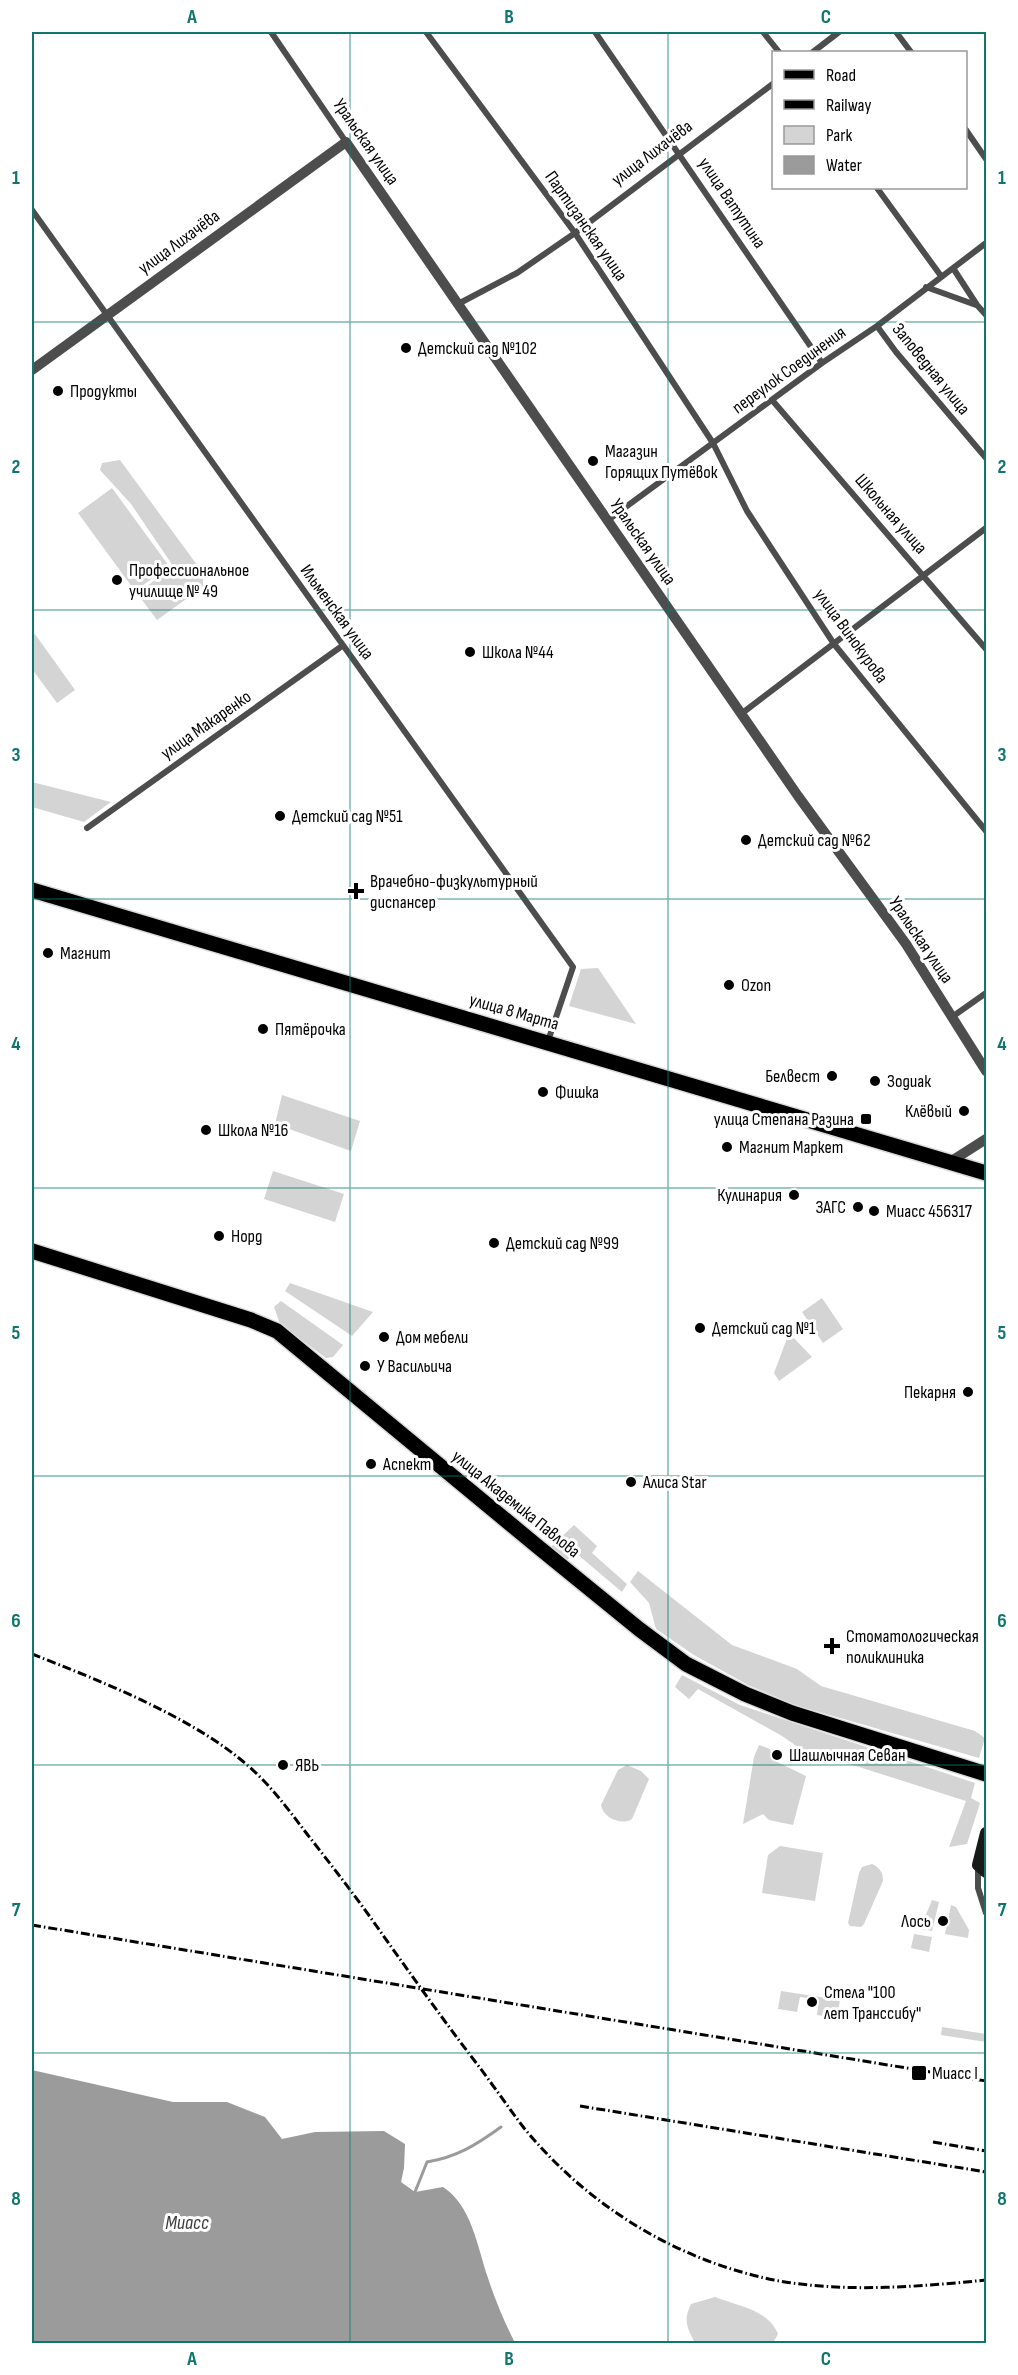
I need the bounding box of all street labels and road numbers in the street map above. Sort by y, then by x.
street label: Уральская улица [329,95,403,189]
street label: улица Лихачёва [608,116,697,190]
street label: улица Ватутина [694,154,770,252]
street label: Партизанская улица [540,167,632,285]
street label: улица Лихачёва [134,205,224,279]
street label: Заповедная улица [888,319,974,419]
street label: переулок Соединения [728,322,850,418]
street label: Школьная улица [851,470,931,558]
street label: Уральская улица [606,495,680,589]
street label: Ильменская улица [296,561,378,663]
street label: улица Винокурова [810,585,892,687]
street label: улица Макаренко [157,686,255,764]
street label: Уральская улица [884,893,958,987]
street label: улица 8 Марта [467,989,561,1035]
street label: улица Академика Павлова [448,1446,584,1562]

